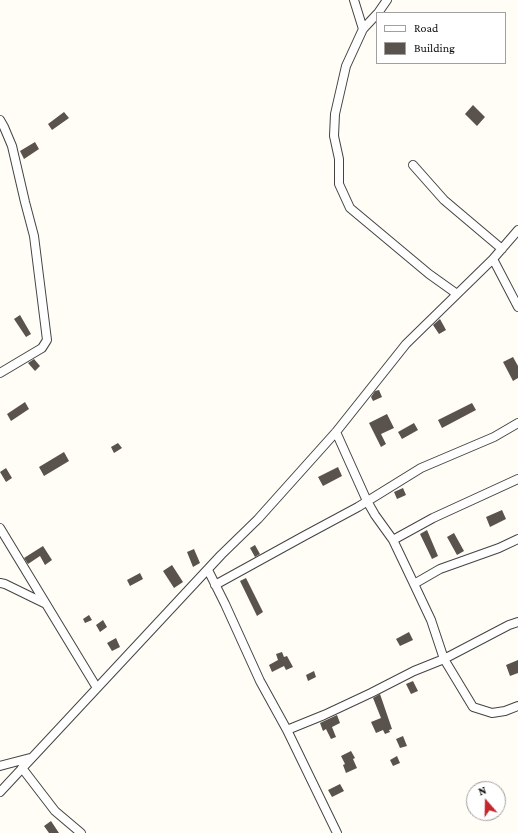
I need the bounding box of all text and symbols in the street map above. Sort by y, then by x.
legend [376,12,506,64]
text: Road [414,21,438,35]
text: Building [414,41,455,55]
north arrow [466,781,506,821]
text: N [477,784,488,798]

